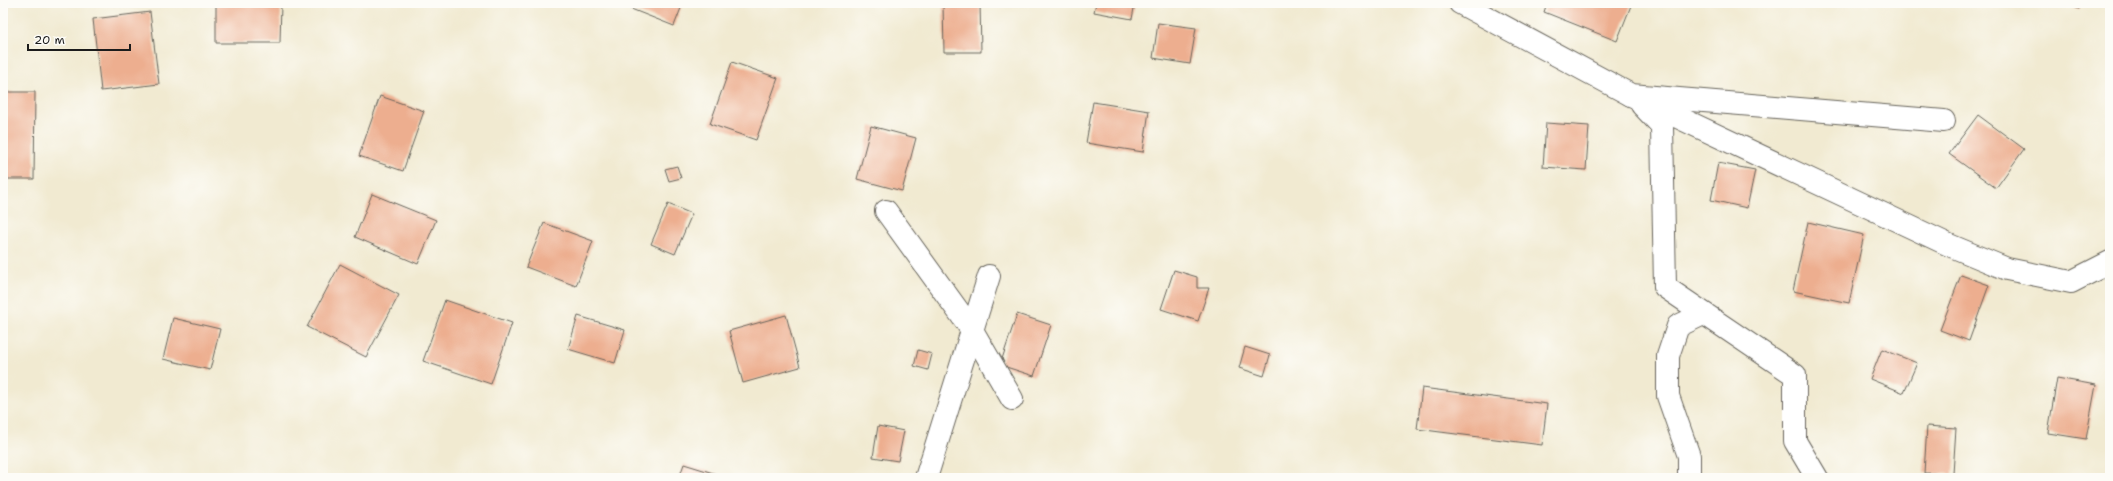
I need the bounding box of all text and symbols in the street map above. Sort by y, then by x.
scale bar [28,26,130,52]
text: 20 m [34,32,65,48]

